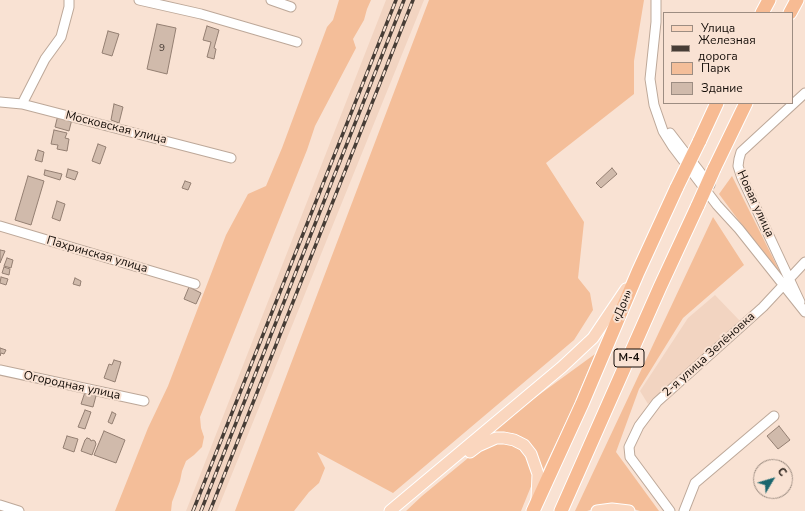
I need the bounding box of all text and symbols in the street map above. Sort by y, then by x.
legend [663,12,793,104]
text: Улица [701,20,735,36]
text: Железная дорога [698,32,756,64]
house number: 9 [159,43,165,55]
text: Парк [701,60,730,76]
text: Здание [701,80,743,96]
street label: Московская улица [64,108,168,148]
street label: Новая улица [733,168,777,240]
street label: Пахринская улица [45,234,149,276]
street label: «Дон» [610,288,636,324]
street label: 2-я улица Зелёновка [660,310,758,400]
road number: М-4 [614,349,644,367]
street label: Огородная улица [22,369,122,403]
north arrow [753,459,793,499]
text: С [774,464,790,479]

